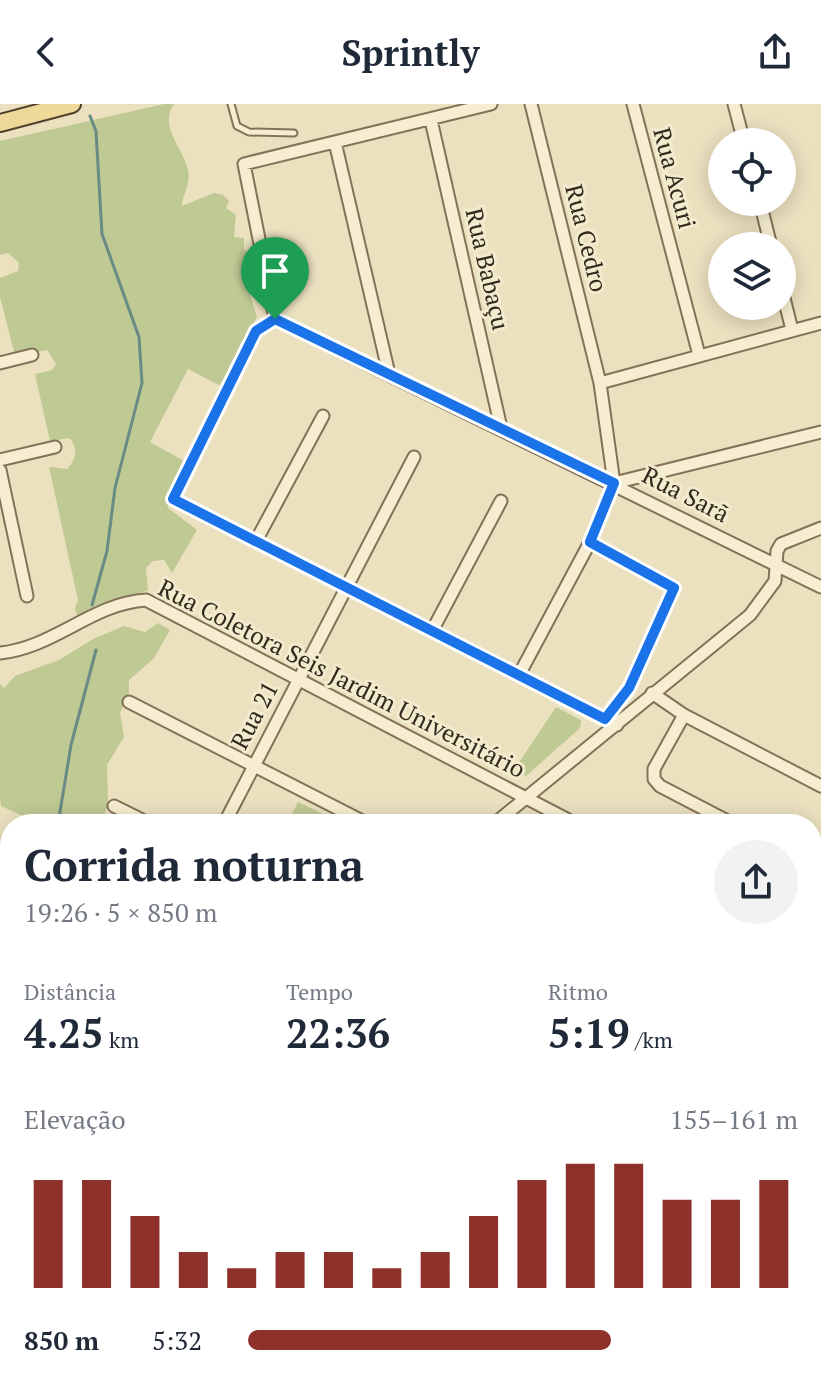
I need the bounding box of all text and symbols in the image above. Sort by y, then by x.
text: Sprintly [342,29,480,76]
icon: back [24,30,68,74]
icon: share [753,30,797,74]
street label: Rua Acuri [646,124,704,232]
map controls [708,128,796,320]
button: locate [708,128,796,216]
street label: Rua Cedro [558,181,616,295]
street label: Rua Babaçu [458,205,518,333]
button: layers [708,232,796,320]
pin [241,237,309,319]
icon: arrive [253,249,297,293]
street label: Rua Sarã [637,459,735,529]
street label: Rua Coletora Seis Jardim Universitário [153,571,531,785]
street label: Rua 21 [223,675,285,755]
text: Corrida noturna [24,835,364,894]
button: share [714,840,798,924]
text: 19:26 · 5 × 850 m [24,895,218,929]
text: Distância [24,977,116,1006]
text: Tempo [286,977,353,1006]
text: Ritmo [548,977,608,1006]
text: 4.25 [24,1006,104,1059]
text: 22:36 [286,1006,390,1059]
text: 5:19 [548,1006,630,1059]
text: km [104,1025,139,1054]
text: /km [630,1025,673,1054]
text: Elevação [24,1102,126,1136]
text: 155–161 m [670,1102,798,1136]
text: 850 m [24,1323,99,1357]
text: 5:32 [152,1323,202,1357]

